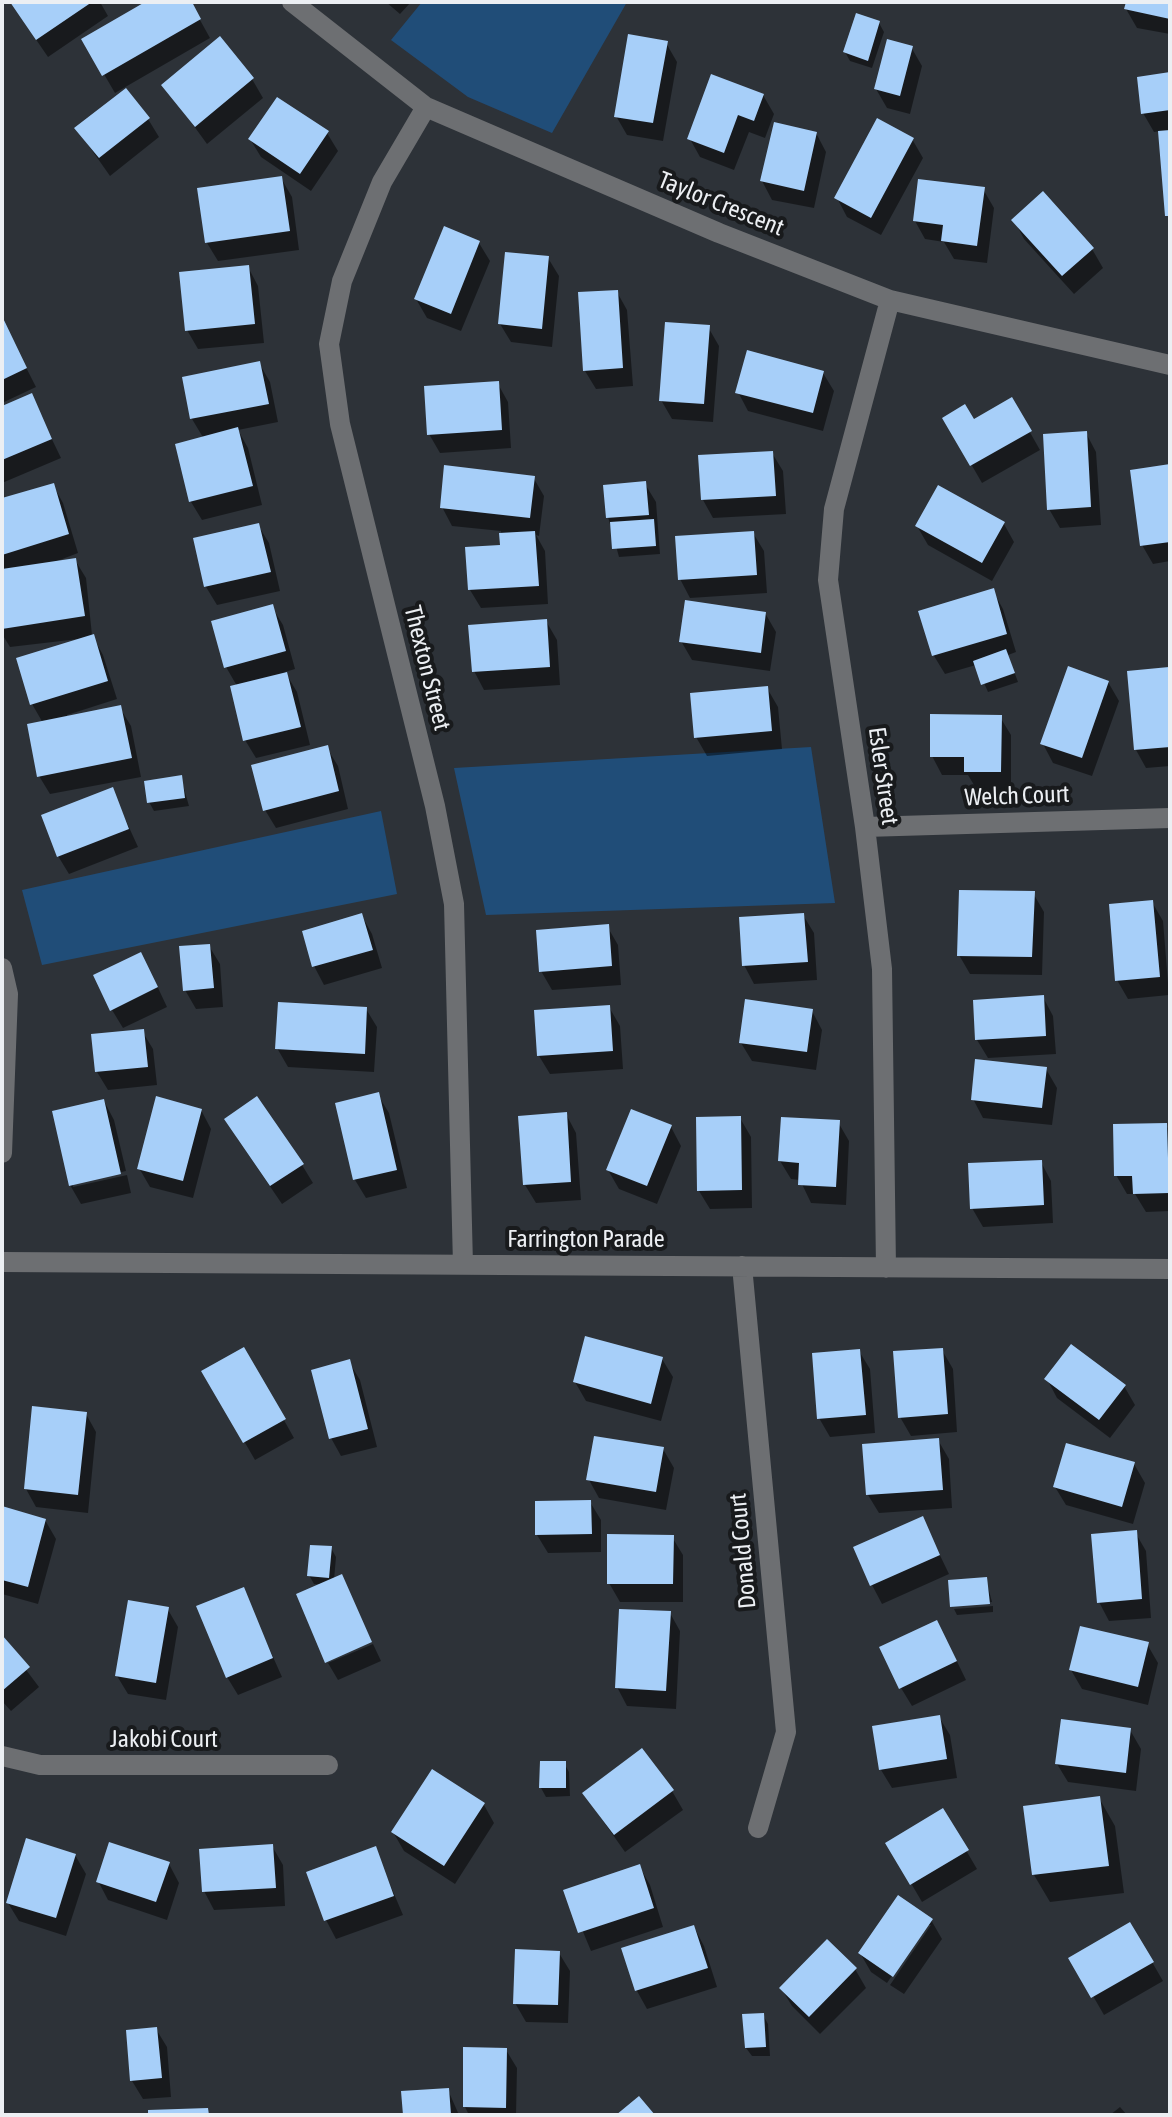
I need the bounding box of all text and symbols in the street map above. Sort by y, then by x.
street label: Taylor Crescent [654,166,788,242]
street label: Thexton Street [398,603,456,733]
street label: Esler Street [862,725,904,827]
street label: Welch Court [964,780,1070,812]
street label: Farrington Parade [507,1225,665,1253]
street label: Donald Court [724,1492,762,1610]
street label: Jakobi Court [110,1725,218,1753]

